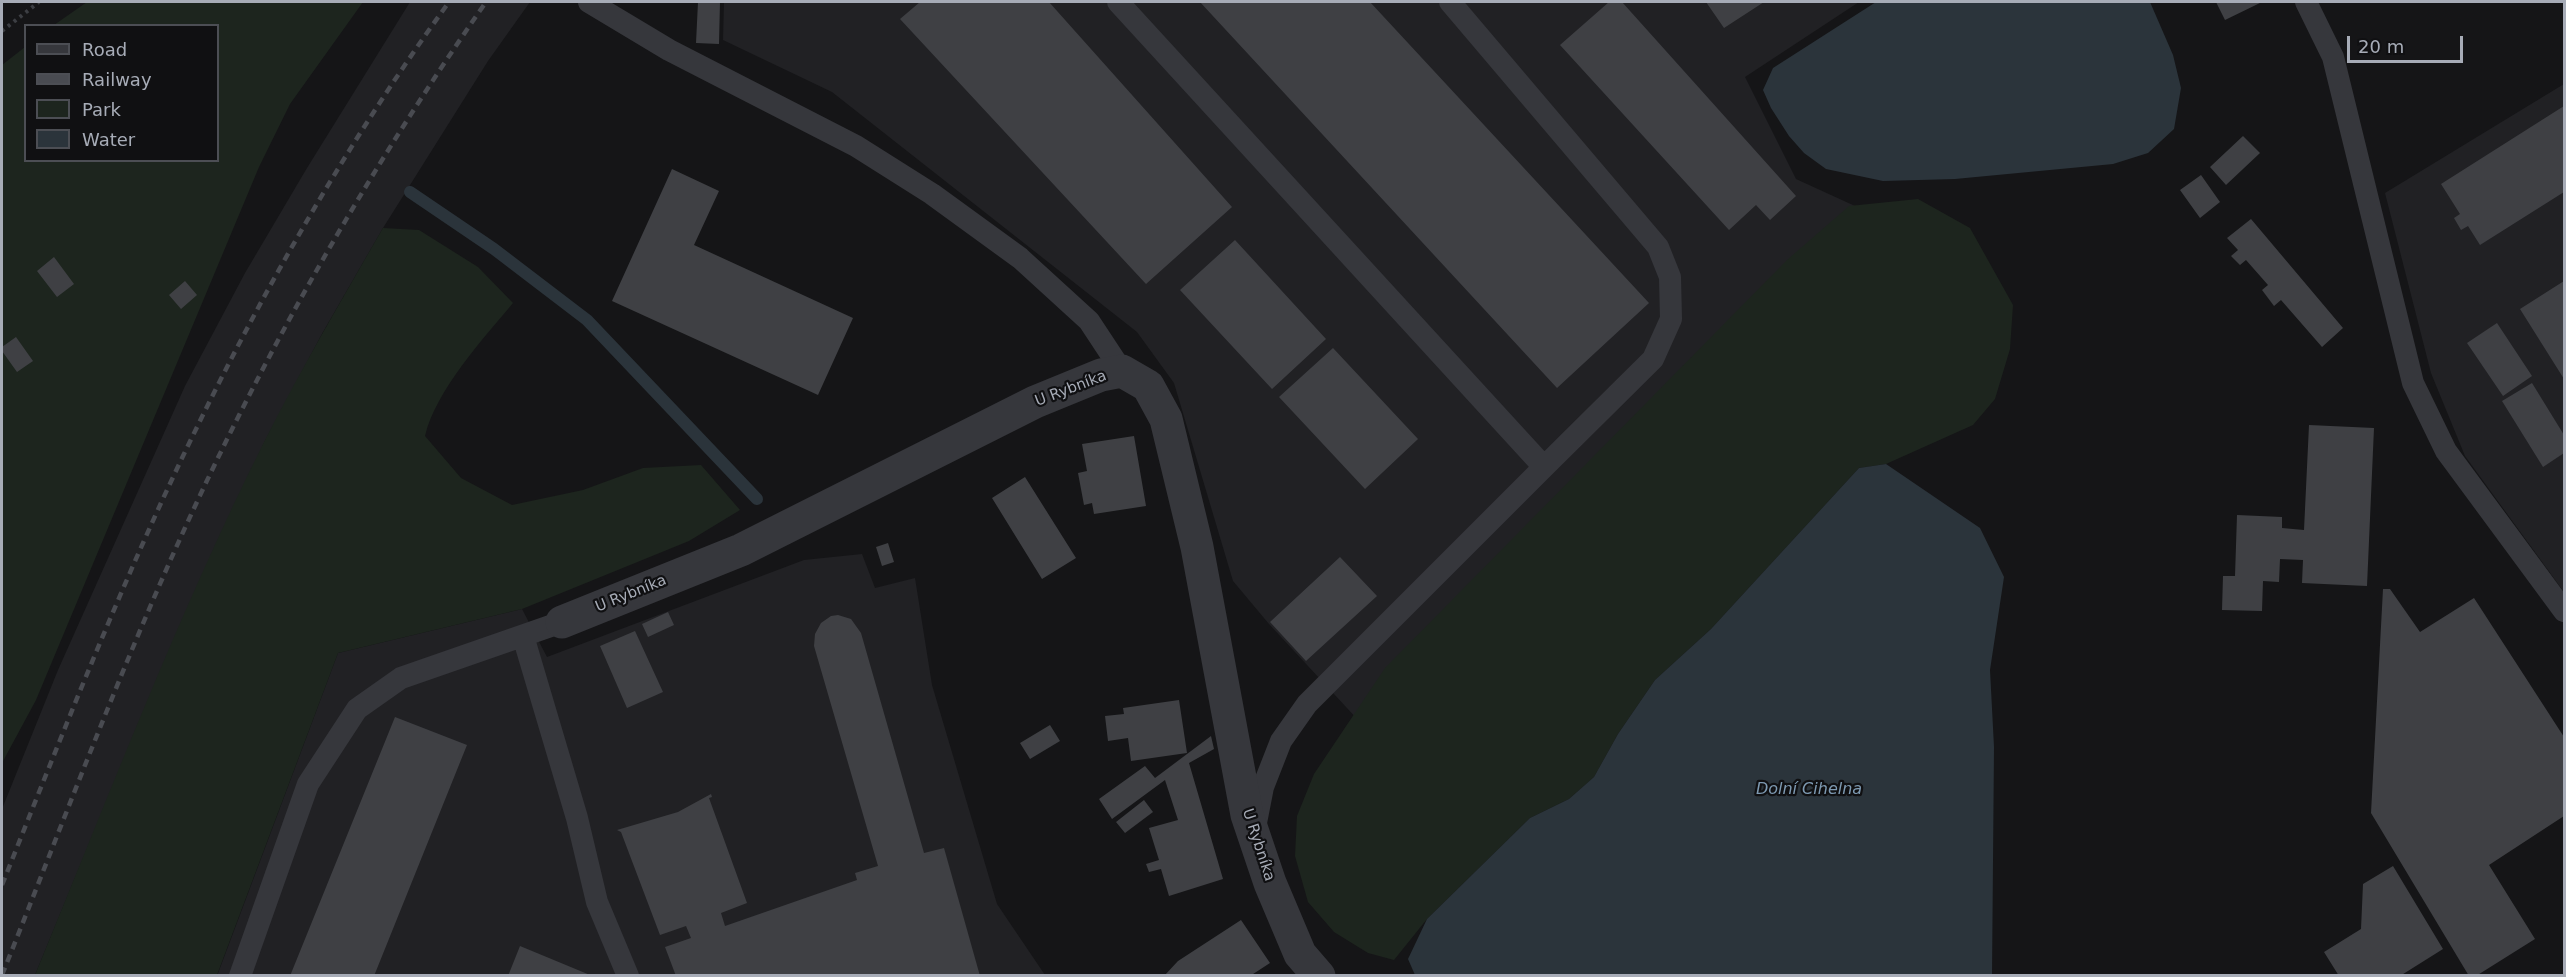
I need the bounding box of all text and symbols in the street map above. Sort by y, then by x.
legend [24,24,219,162]
scale bar [2350,24,2466,62]
text: 20 m [2358,36,2404,57]
text: Road [82,39,127,60]
text: Railway [82,69,152,90]
text: Park [82,99,121,120]
text: Water [82,129,135,150]
street label: U Rybníka [1033,367,1109,411]
street label: U Rybníka [593,572,669,616]
water label: Dolní Cihelna [1756,780,1862,800]
street label: U Rybníka [1238,807,1278,883]

